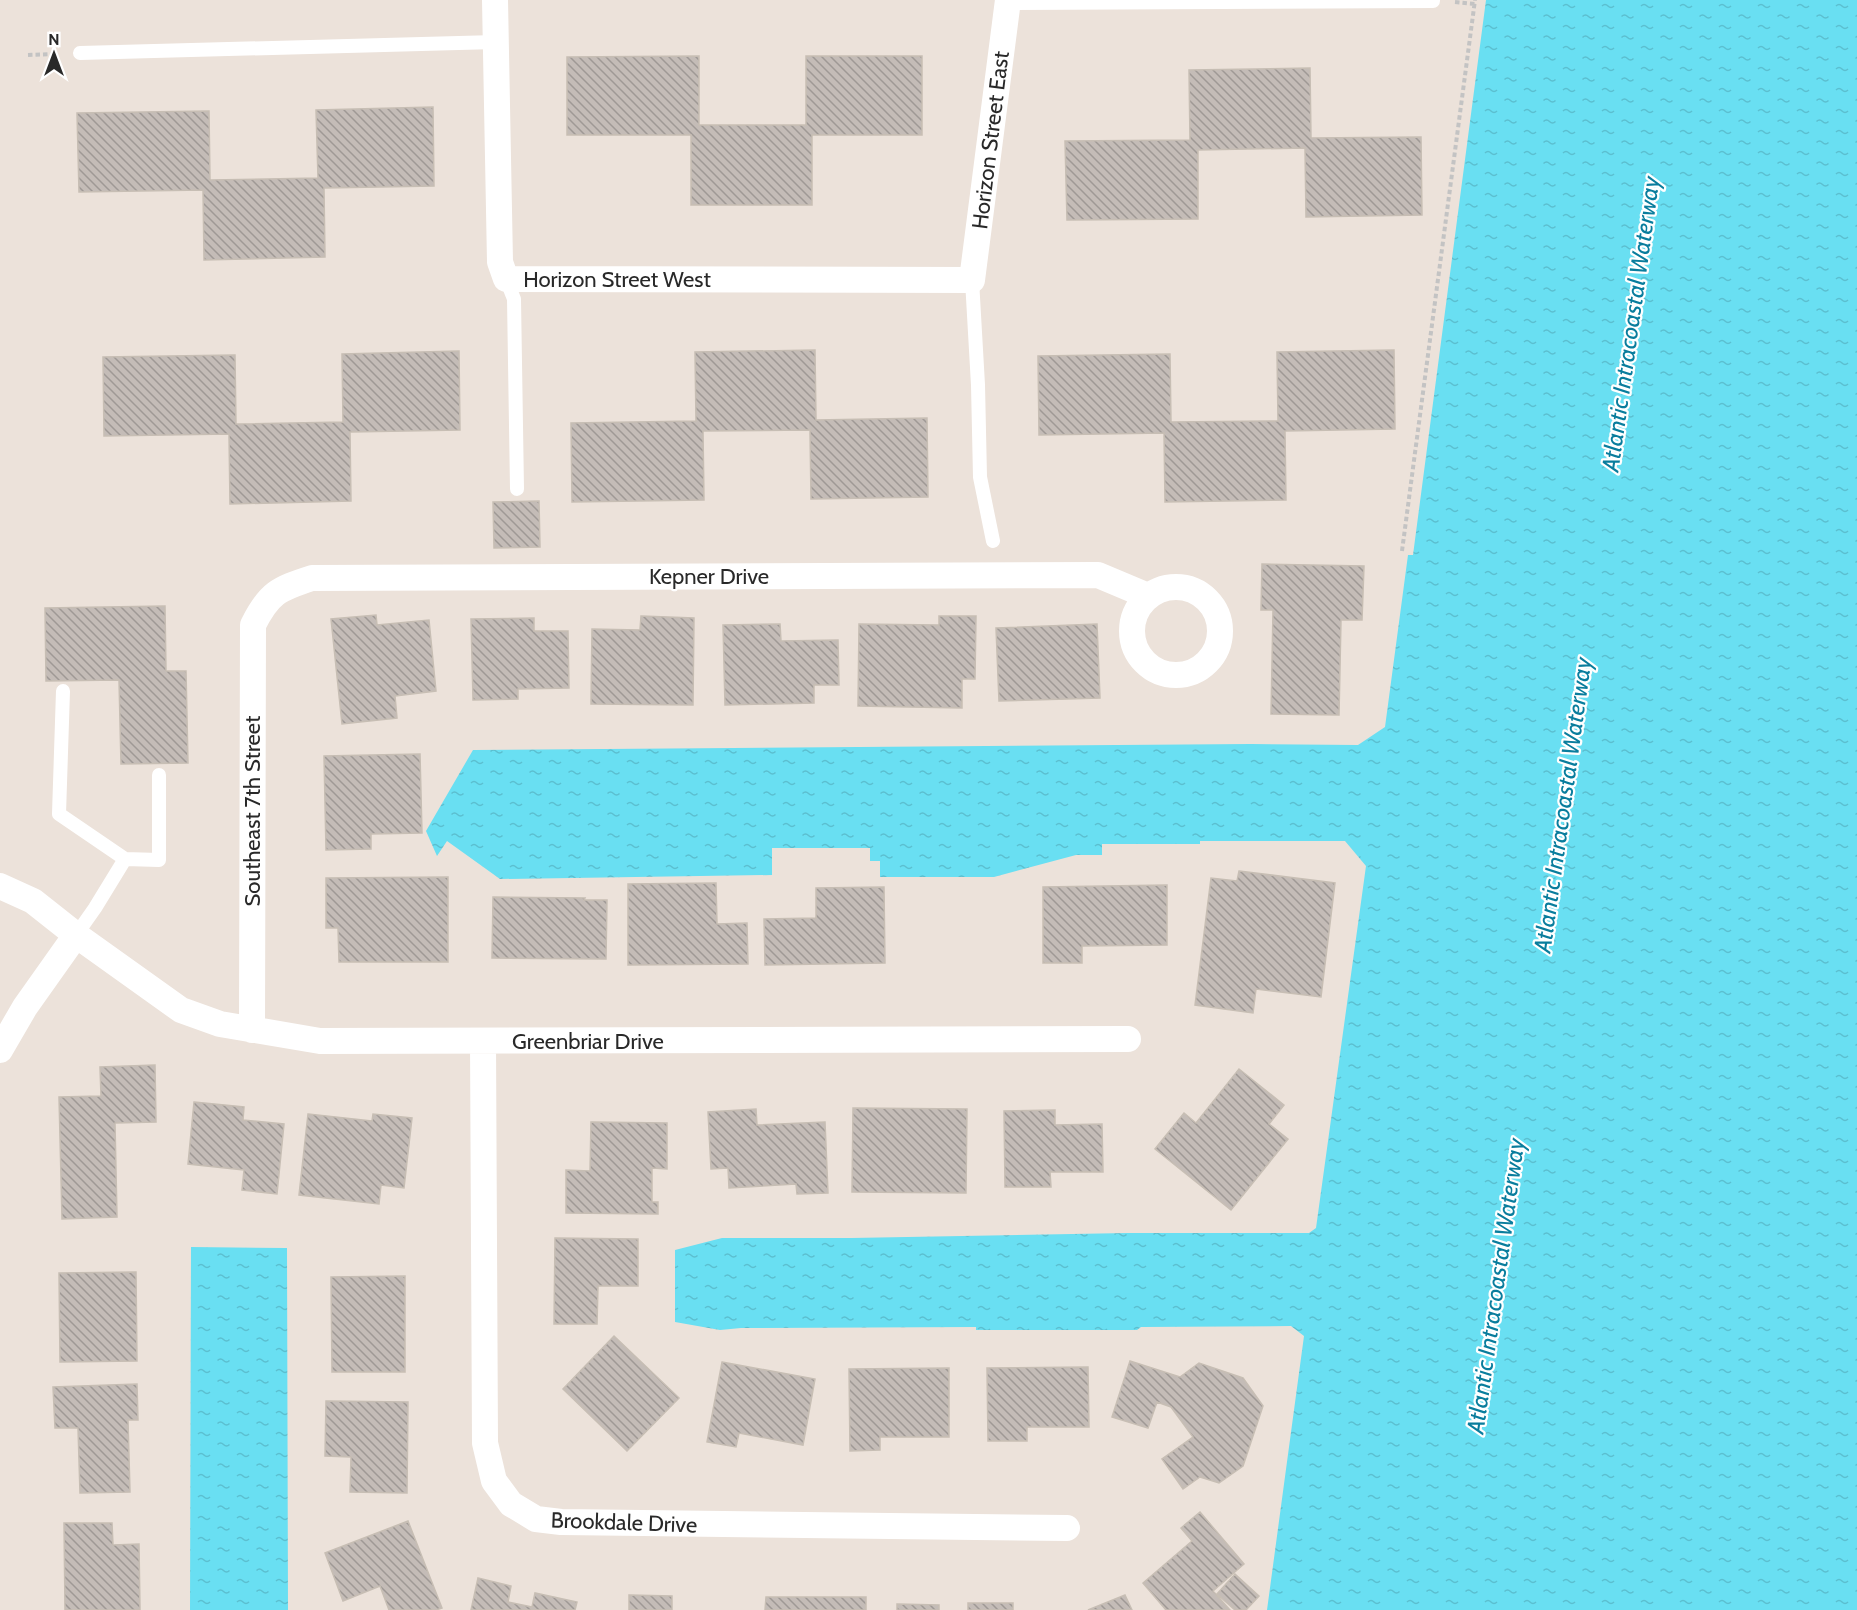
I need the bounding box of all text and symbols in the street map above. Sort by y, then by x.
north arrow [24,24,84,84]
text: N [48,30,60,49]
street label: Horizon Street East [966,49,1015,231]
water label: Atlantic Intracoastal Waterway [1595,173,1666,474]
street label: Horizon Street West [523,266,711,293]
street label: Kepner Drive [649,563,769,590]
water label: Atlantic Intracoastal Waterway [1527,654,1598,955]
street label: Southeast 7th Street [239,715,266,907]
street label: Greenbriar Drive [512,1028,664,1055]
water label: Atlantic Intracoastal Waterway [1460,1135,1531,1436]
street label: Brookdale Drive [550,1506,698,1539]

